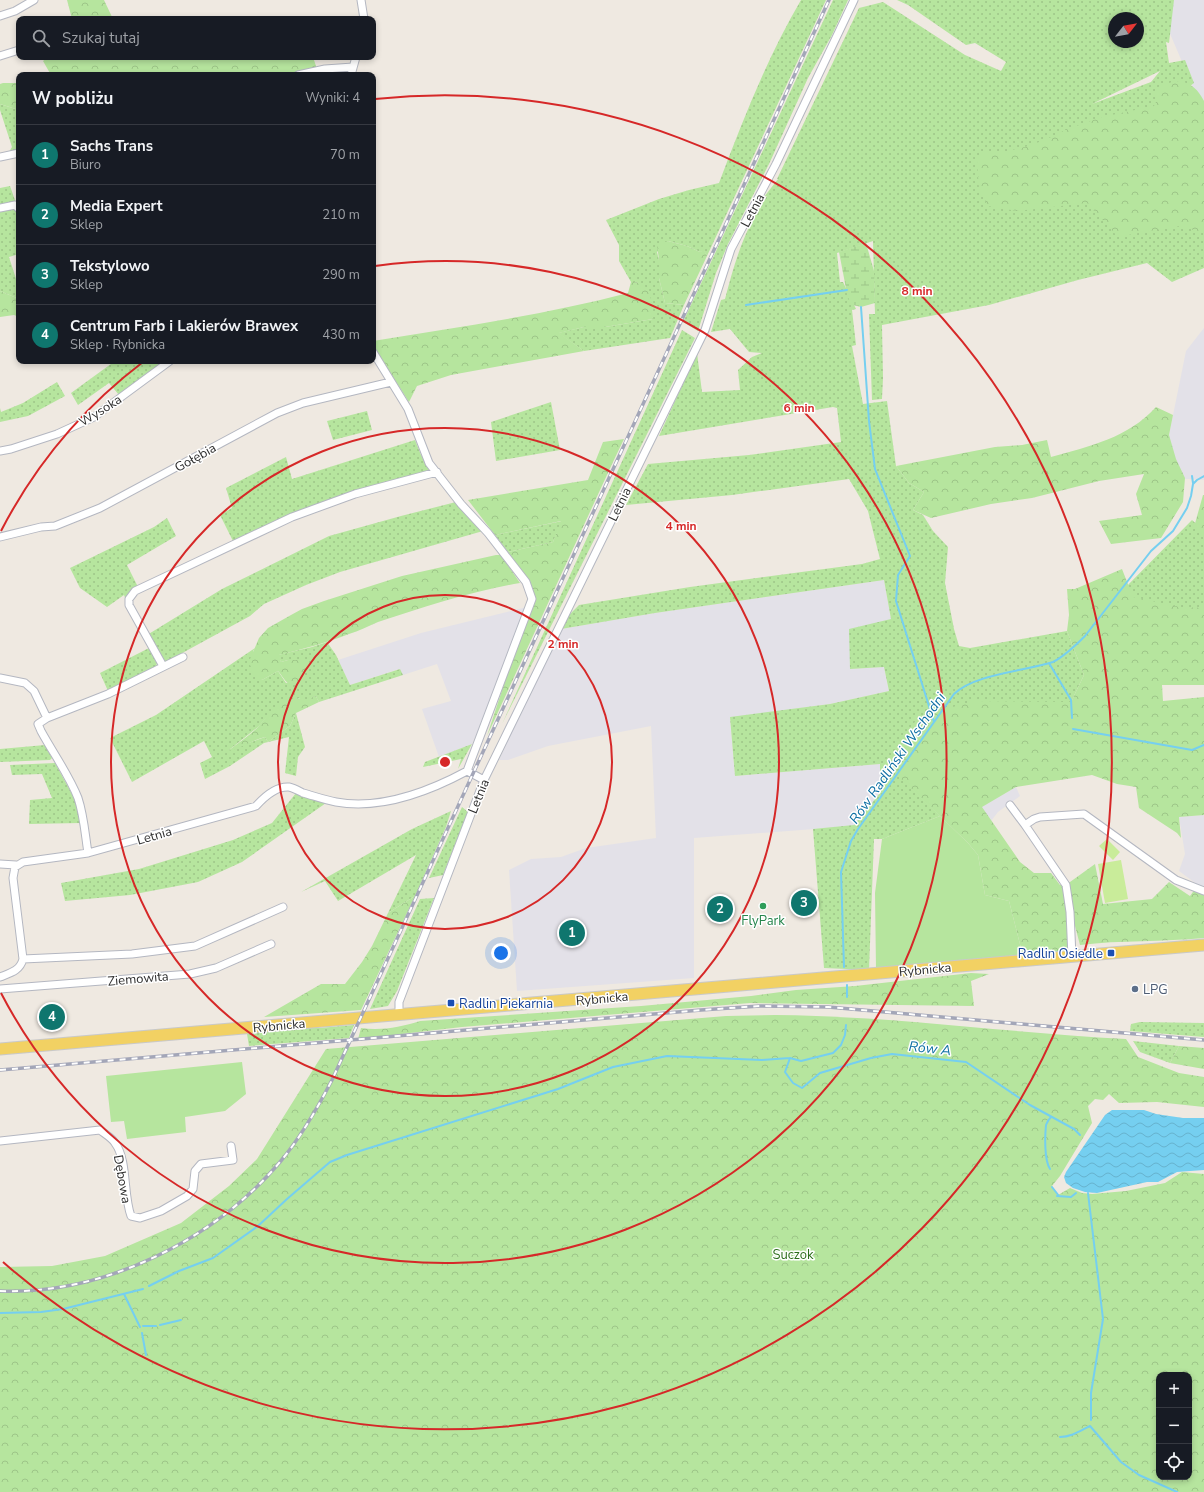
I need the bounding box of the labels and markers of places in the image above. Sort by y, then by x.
centre of rings [438,755,452,769]
pin: 3 [791,888,817,918]
pin: 2 [707,894,733,924]
marker: FlyPark [758,901,768,911]
place label: FlyPark [741,912,785,930]
pin: 1 [559,918,585,948]
place label: Radlin Osiedle [1018,945,1103,963]
marker: Radlin Osiedle [1106,948,1116,958]
place label: LPG [1143,981,1168,999]
marker: LPG [1130,984,1140,994]
place label: Radlin Piekarnia [459,995,553,1013]
marker: Radlin Piekarnia [446,998,456,1008]
pin: 4 [39,1002,65,1032]

